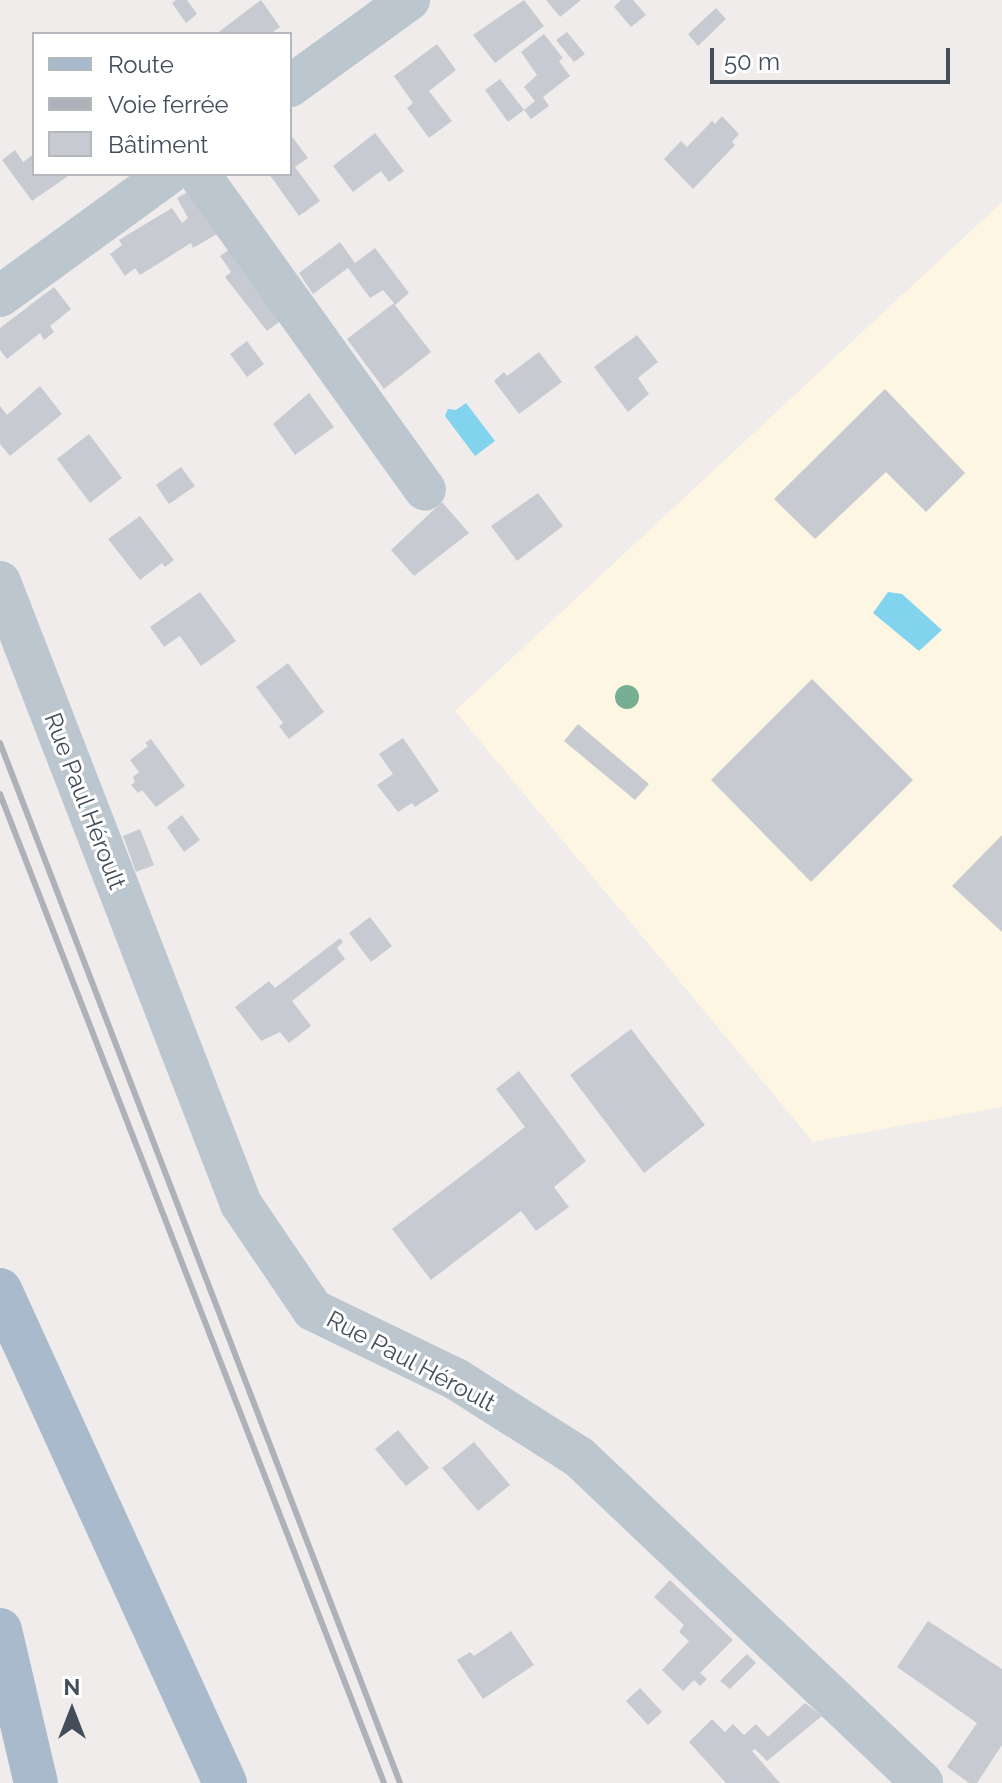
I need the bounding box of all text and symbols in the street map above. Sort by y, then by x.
legend [32,32,292,176]
scale bar [714,32,954,82]
text: 50 m [724,47,780,76]
text: Route [108,50,174,79]
text: Voie ferrée [108,90,229,119]
text: Bâtiment [108,130,208,159]
street label: Rue Paul Héroult [38,708,132,894]
street label: Rue Paul Héroult [321,1304,501,1418]
north arrow [32,1671,112,1751]
text: N [64,1674,80,1700]

